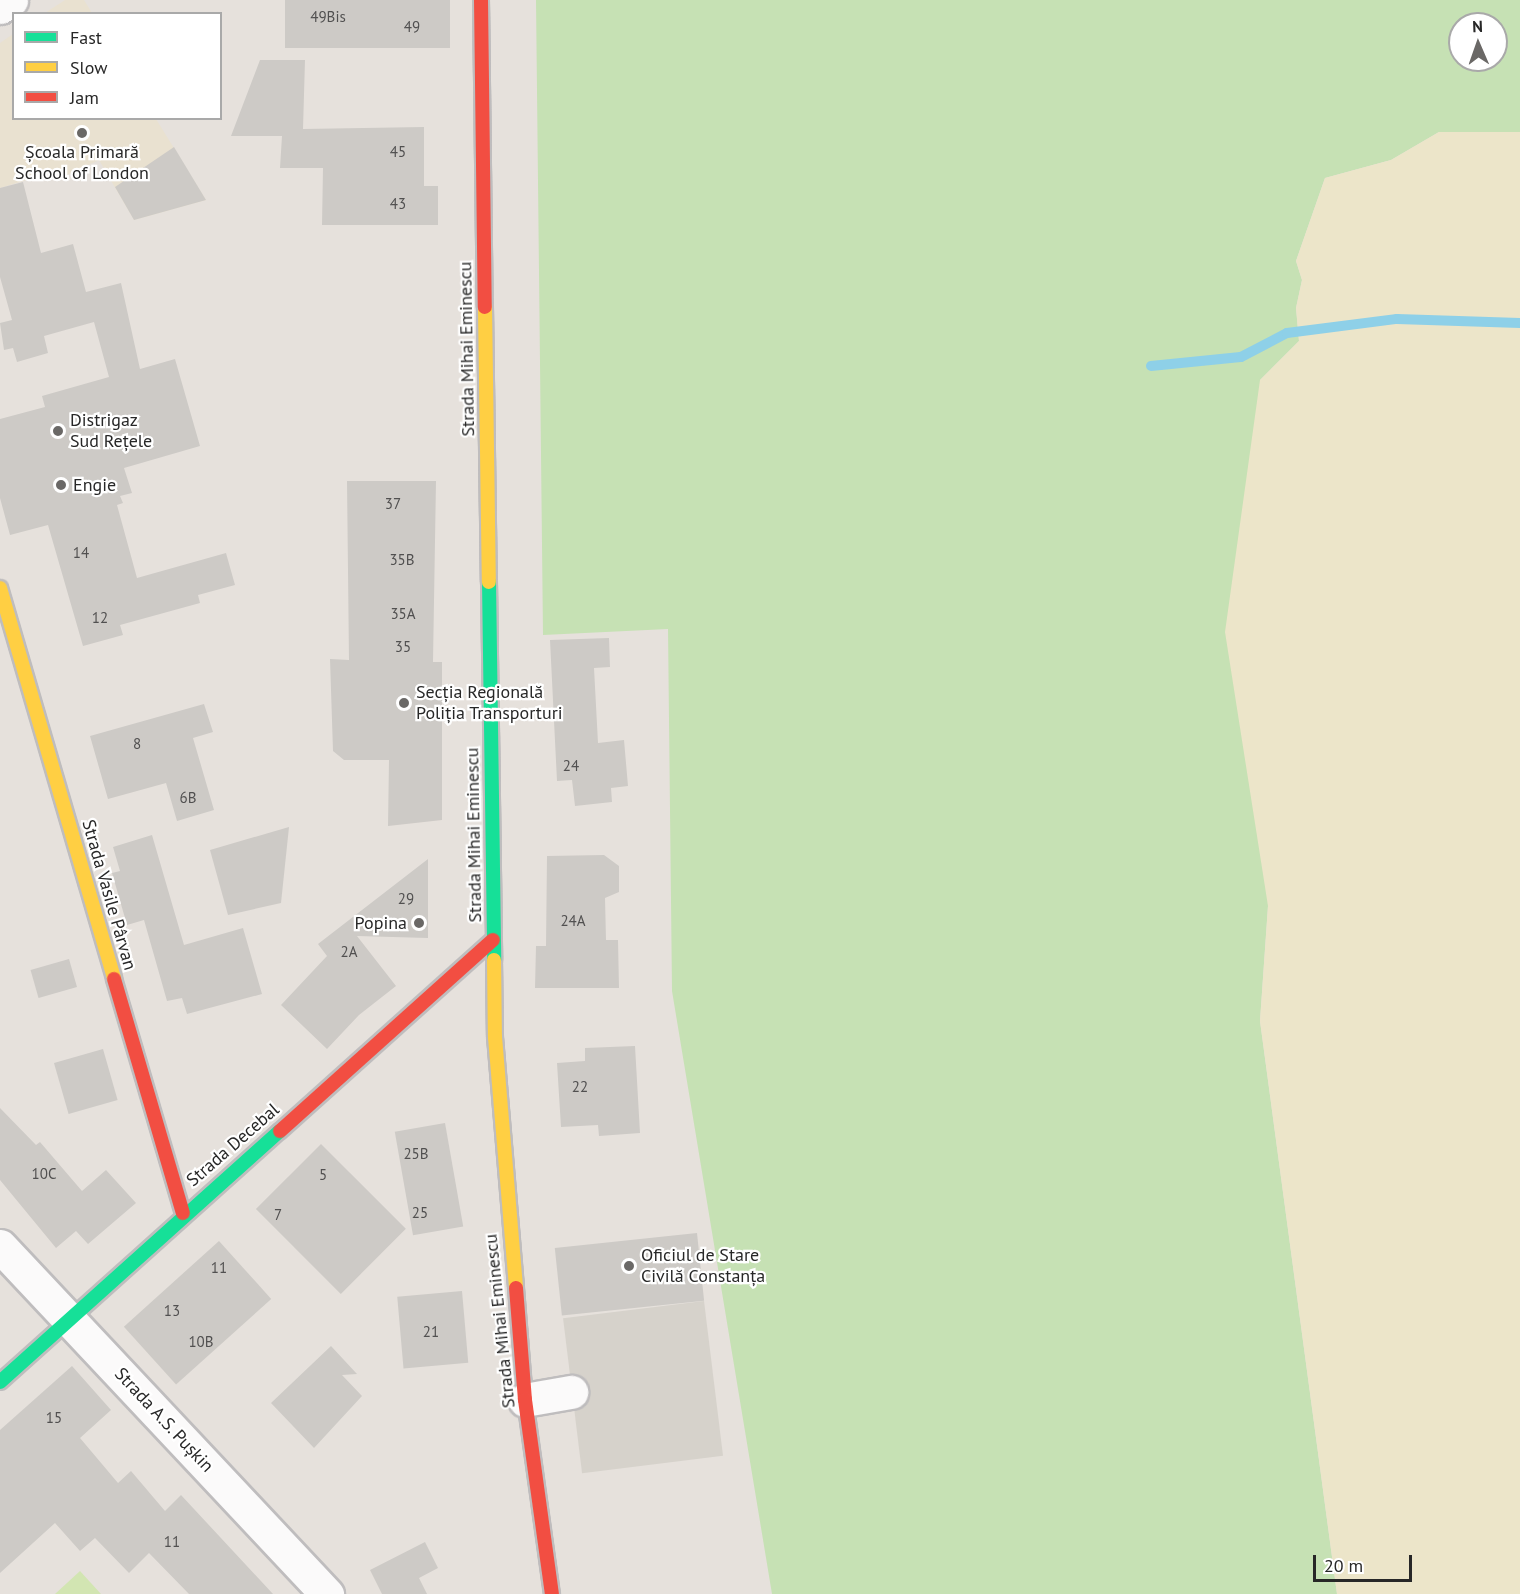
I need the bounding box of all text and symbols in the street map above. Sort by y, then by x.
house number: 49Bis [310,8,346,26]
legend [12,12,222,120]
north arrow [1448,12,1508,72]
text: N [1472,16,1483,36]
house number: 49 [404,18,420,36]
text: Fast [70,26,102,49]
text: Slow [70,56,108,79]
text: Jam [70,86,99,109]
marker: Școala Primară School of London [75,126,89,140]
place label: Școala Primară School of London [15,142,149,184]
house number: 45 [390,143,406,161]
house number: 43 [390,195,406,213]
street label: Strada Mihai Eminescu [455,261,479,437]
place label: Distrigaz Sud Rețele [70,410,152,452]
marker: Distrigaz Sud Rețele [51,424,65,438]
place label: Engie [73,474,116,496]
marker: Engie [54,478,68,492]
house number: 37 [385,495,401,513]
house number: 14 [73,544,89,562]
house number: 35B [389,551,415,569]
house number: 35A [390,605,416,623]
house number: 12 [92,609,108,627]
house number: 35 [395,638,411,656]
place label: Secția Regională Poliția Transporturi [416,682,563,724]
marker: Secția Regională Poliția Transporturi [397,696,411,710]
house number: 8 [133,735,141,753]
street label: Strada Mihai Eminescu [462,747,486,923]
house number: 24 [563,757,579,775]
house number: 6B [180,789,196,807]
street label: Strada Vasile Pârvan [77,817,141,973]
house number: 29 [398,890,414,908]
place label: Popina [355,912,407,934]
house number: 24A [560,912,586,930]
marker: Popina [412,916,426,930]
house number: 2A [341,943,357,961]
house number: 22 [572,1078,588,1096]
street label: Strada Decebal [182,1099,284,1191]
house number: 25B [403,1145,429,1163]
house number: 10C [32,1165,56,1183]
house number: 5 [319,1166,327,1184]
house number: 25 [412,1204,428,1222]
house number: 7 [274,1206,282,1224]
street label: Strada Mihai Eminescu [480,1233,520,1409]
place label: Oficiul de Stare Civilă Constanța [641,1245,765,1288]
house number: 11 [211,1259,227,1277]
marker: Oficiul de Stare Civilă Constanța [622,1259,636,1273]
house number: 13 [164,1302,180,1320]
house number: 21 [423,1323,439,1341]
house number: 10B [188,1333,214,1351]
street label: Strada A.S. Pușkin [109,1362,219,1478]
house number: 15 [46,1409,62,1427]
house number: 11 [164,1533,180,1551]
scale bar [1316,1543,1415,1581]
text: 20 m [1324,1554,1363,1577]

